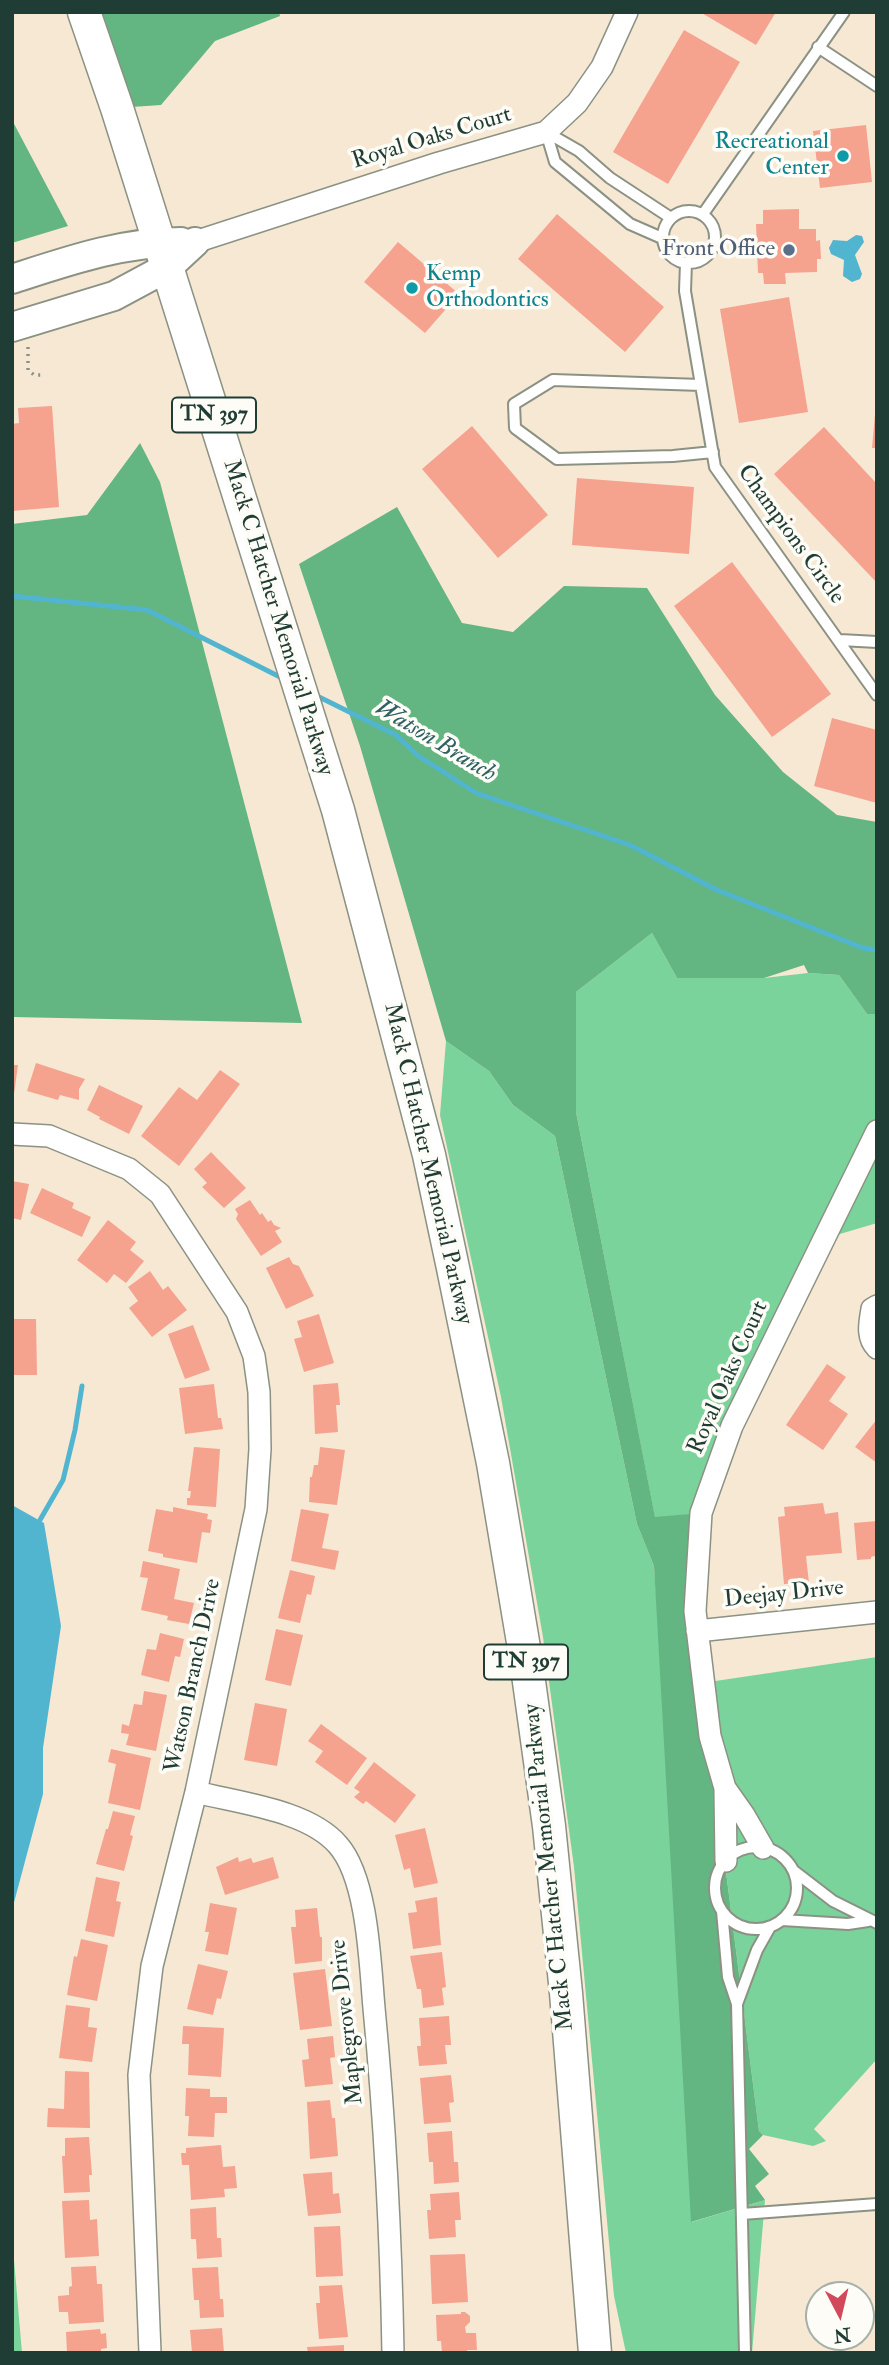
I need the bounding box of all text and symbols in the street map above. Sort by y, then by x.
street label: Royal Oaks Court [349,102,515,176]
place label: Recreational Center [715,129,829,183]
marker: Recreational Center [835,148,851,164]
place label: Front Office [661,236,775,264]
marker: Front Office [781,242,797,258]
place label: Kemp Orthodontics [426,261,549,315]
marker: Kemp Orthodontics [404,280,420,296]
road number: TN 397 [172,398,256,432]
street label: Mack C Hatcher Memorial Parkway [216,457,338,779]
street label: Champions Circle [730,460,850,610]
water label: Watson Branch [369,695,501,789]
street label: Mack C Hatcher Memorial Parkway [377,1001,477,1327]
street label: Royal Oaks Court [683,1297,775,1459]
street label: Deejay Drive [723,1575,845,1615]
street label: Watson Branch Drive [160,1577,228,1775]
road number: TN 397 [484,1644,568,1680]
street label: Mack C Hatcher Memorial Parkway [519,1702,581,2032]
street label: Maplegrove Drive [326,1938,370,2106]
north arrow [805,2281,875,2351]
text: N [832,2322,852,2348]

